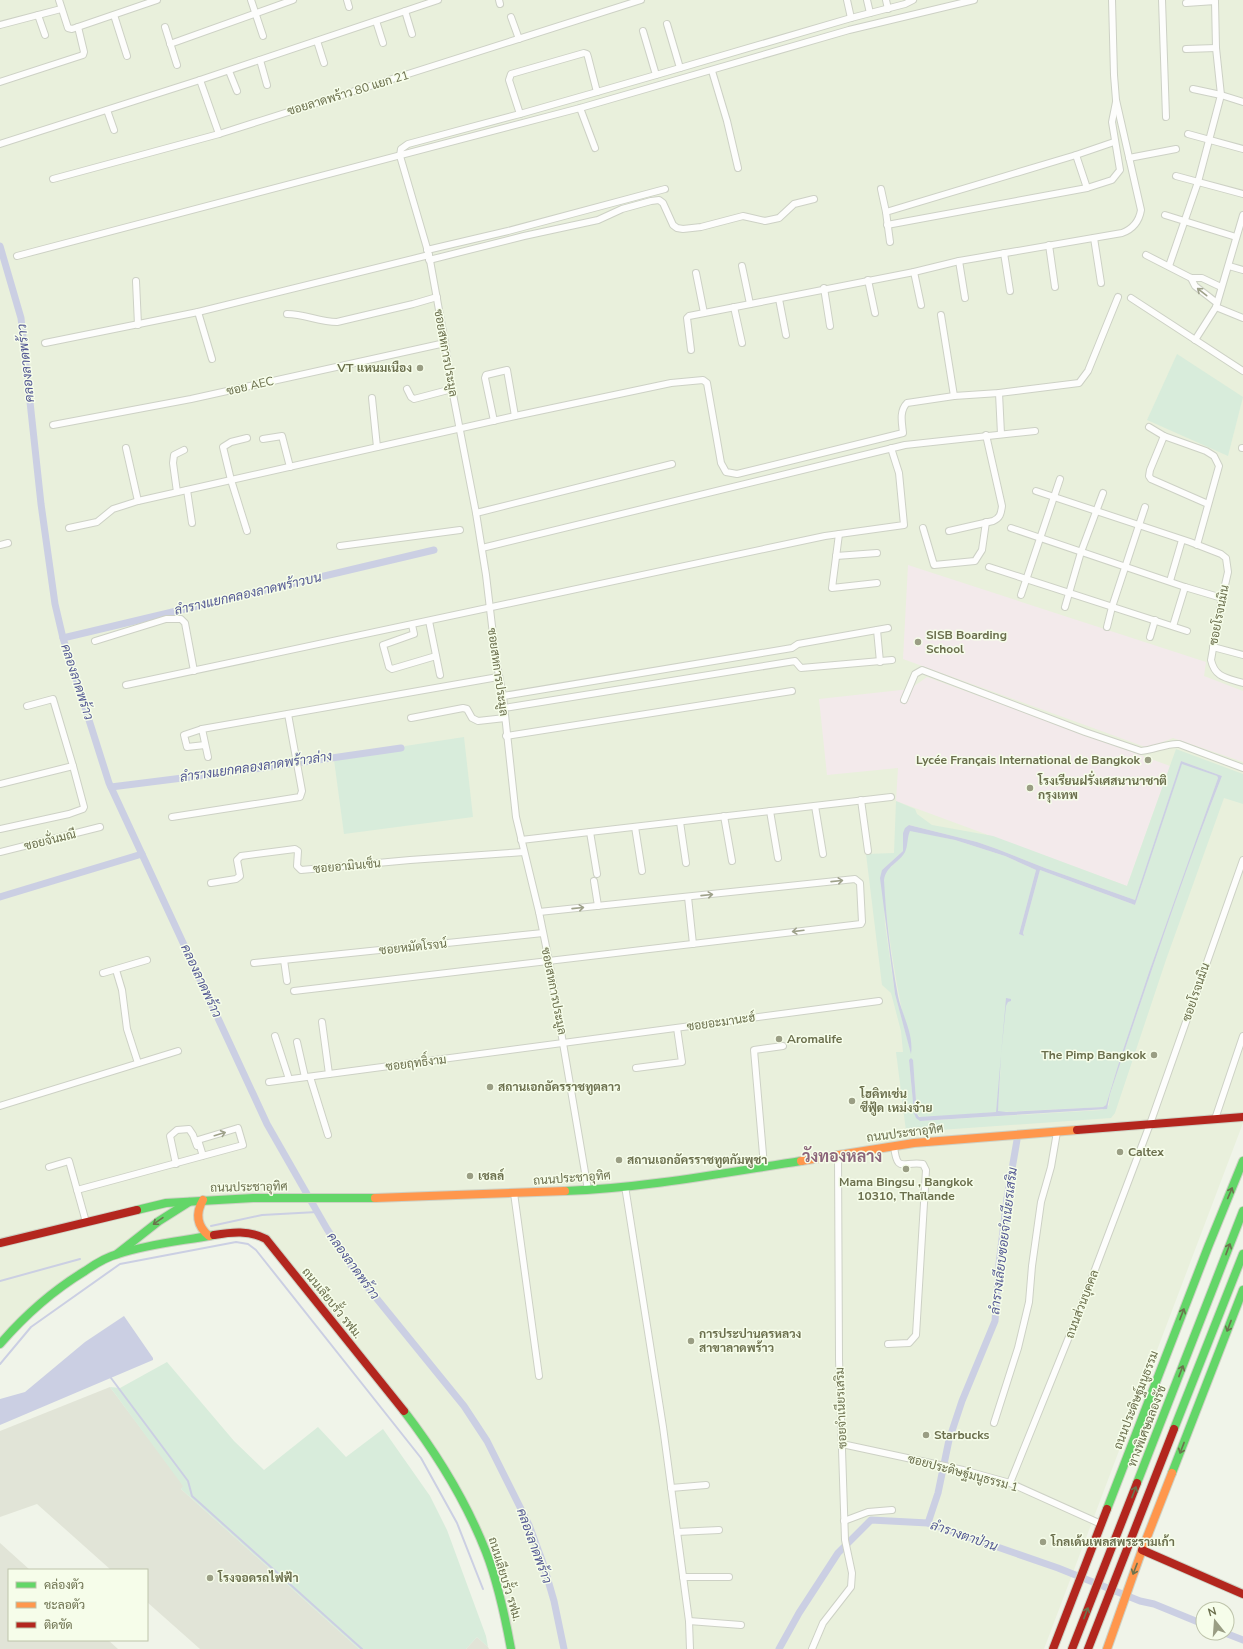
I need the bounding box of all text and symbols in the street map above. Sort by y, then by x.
street label: ซอยลาดพร้าว 80 แยก 21 [285,67,411,119]
one-way arrow [1197,288,1208,296]
street label: ซอยสหการประมูล [430,308,462,398]
water label: คลองลาดพร้าว [13,322,39,403]
place label: VT แหนมเนือง [336,360,412,376]
marker: VT แหนมเนือง [415,363,425,373]
street label: ซอย AEC [225,373,275,399]
water label: ลำรางแยกคลองลาดพร้าวบน [173,568,324,620]
street label: ซอยโรจนมิน [1205,583,1233,646]
street label: ซอยสหการประมูล [484,627,512,717]
place label: SISB Boarding School [926,627,1007,657]
marker: SISB Boarding School [913,637,923,647]
water label: คลองลาดพร้าว [56,642,98,723]
water label: ลำรางแยกคลองลาดพร้าวล่าง [179,747,333,787]
place label: Lycée Français International de Bangkok [916,752,1141,768]
marker: Lycée Français International de Bangkok [1143,755,1153,765]
place label: โรงเรียนฝรั่งเศสนานาชาติ กรุงเทพ [1037,770,1167,803]
marker: โรงเรียนฝรั่งเศสนานาชาติ กรุงเทพ [1025,783,1035,793]
street label: ซอยจั่นมณี [22,823,78,854]
street label: ซอยอามินเซ็น [312,854,382,877]
one-way arrow [830,877,843,885]
one-way arrow [700,891,713,899]
one-way arrow [571,905,584,912]
one-way arrow [792,927,805,935]
street label: ซอยหมัดโรจน์ [378,935,448,959]
water label: คลองลาดพร้าว [176,941,226,1021]
street label: ซอยสหการประมูล [538,946,570,1036]
street label: ซอยโรจนมิน [1179,960,1214,1023]
street label: ซอยอะมานะฮ์ [686,1009,756,1035]
place label: Aromalife [787,1031,843,1047]
marker: Aromalife [774,1034,784,1044]
place label: The Pimp Bangkok [1041,1047,1147,1063]
street label: ซอยฤทธิ์งาม [384,1048,447,1075]
marker: The Pimp Bangkok [1149,1050,1159,1060]
place label: สถานเอกอัครราชทูตลาว [498,1079,621,1095]
marker: สถานเอกอัครราชทูตลาว [485,1082,495,1092]
place label: โฮคิทเช่น ซีฟู้ด เหม่งจ๋าย [859,1086,933,1116]
marker: โฮคิทเช่น ซีฟู้ด เหม่งจ๋าย [847,1096,857,1106]
street label: ถนนประชาอุทิศ [866,1120,945,1147]
one-way arrow [213,1130,226,1137]
place label: Caltex [1128,1144,1164,1160]
district label: วังทองหลาง [802,1146,882,1168]
marker: Caltex [1115,1147,1125,1157]
place label: สถานเอกอัครราชทูตกัมพูชา [627,1152,767,1168]
marker: สถานเอกอัครราชทูตกัมพูชา [614,1155,624,1165]
marker: Mama Bingsu , Bangkok 10310, Thaïlande [901,1164,911,1174]
water label: ลำรางเลียบซอยจำเนียรเสริม [985,1166,1022,1316]
street label: ถนนประชาอุทิศ [533,1167,611,1190]
place label: เชลล์ [478,1168,505,1184]
marker: เชลล์ [465,1171,475,1181]
place label: Mama Bingsu , Bangkok 10310, Thaïlande [839,1174,974,1204]
street label: ถนนประชาอุทิศ [210,1178,288,1197]
one-way arrow [1227,1188,1234,1200]
one-way arrow [153,1217,164,1225]
water label: คลองลาดพร้าว [322,1229,384,1304]
one-way arrow [1225,1244,1232,1256]
street label: ถนนเลียบรั้ว รฟม. [298,1262,368,1342]
street label: ถนนส่วนบุคคล [1062,1267,1103,1341]
one-way arrow [1178,1308,1186,1320]
one-way arrow [1225,1320,1233,1332]
place label: การประปานครหลวง สาขาลาดพร้าว [699,1326,802,1356]
marker: การประปานครหลวง สาขาลาดพร้าว [686,1336,696,1346]
street label: ถนนประดิษฐ์มนูธรรม [1110,1348,1162,1452]
one-way arrow [1177,1365,1185,1377]
street label: ซอยจำเนียรเสริม [832,1367,850,1449]
street label: ทางพิเศษฉลองรัช [1124,1383,1170,1469]
place label: Starbucks [934,1427,990,1443]
marker: Starbucks [921,1430,931,1440]
one-way arrow [1178,1441,1186,1453]
street label: ซอยประดิษฐ์มนูธรรม 1 [906,1451,1020,1495]
one-way arrow [1130,1486,1138,1498]
water label: คลองลาดพร้าว [512,1506,556,1587]
water label: ลำรางตาป่วน [928,1516,1001,1556]
street label: ถนนเลียบรั้ว รฟม. [485,1534,528,1623]
place label: โกลเด้นเพลสพระรามเก้า [1050,1534,1175,1550]
marker: โกลเด้นเพลสพระรามเก้า [1038,1537,1048,1547]
one-way arrow [1130,1562,1138,1574]
legend [8,1569,148,1641]
place label: โรงจอดรถไฟฟ้า [217,1570,299,1586]
marker: โรงจอดรถไฟฟ้า [205,1573,215,1583]
text: คล่องตัว [44,1577,84,1593]
text: ชะลอตัว [44,1597,85,1613]
north arrow [1195,1601,1235,1641]
text: N [1206,1604,1218,1620]
one-way arrow [1083,1607,1091,1619]
text: ติดขัด [44,1617,73,1633]

